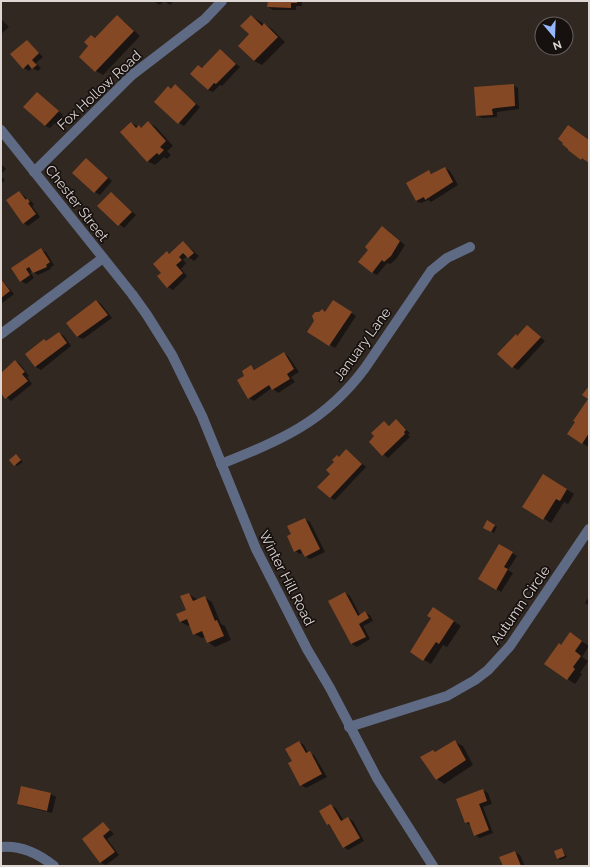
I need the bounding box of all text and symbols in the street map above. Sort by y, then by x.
north arrow [534,16,574,56]
text: N [551,37,563,52]
street label: Fox Hollow Road [54,47,144,133]
street label: Chester Street [42,162,112,245]
street label: January Lane [330,304,394,384]
street label: Winter Hill Road [256,528,318,628]
street label: Autumn Circle [487,563,553,647]

